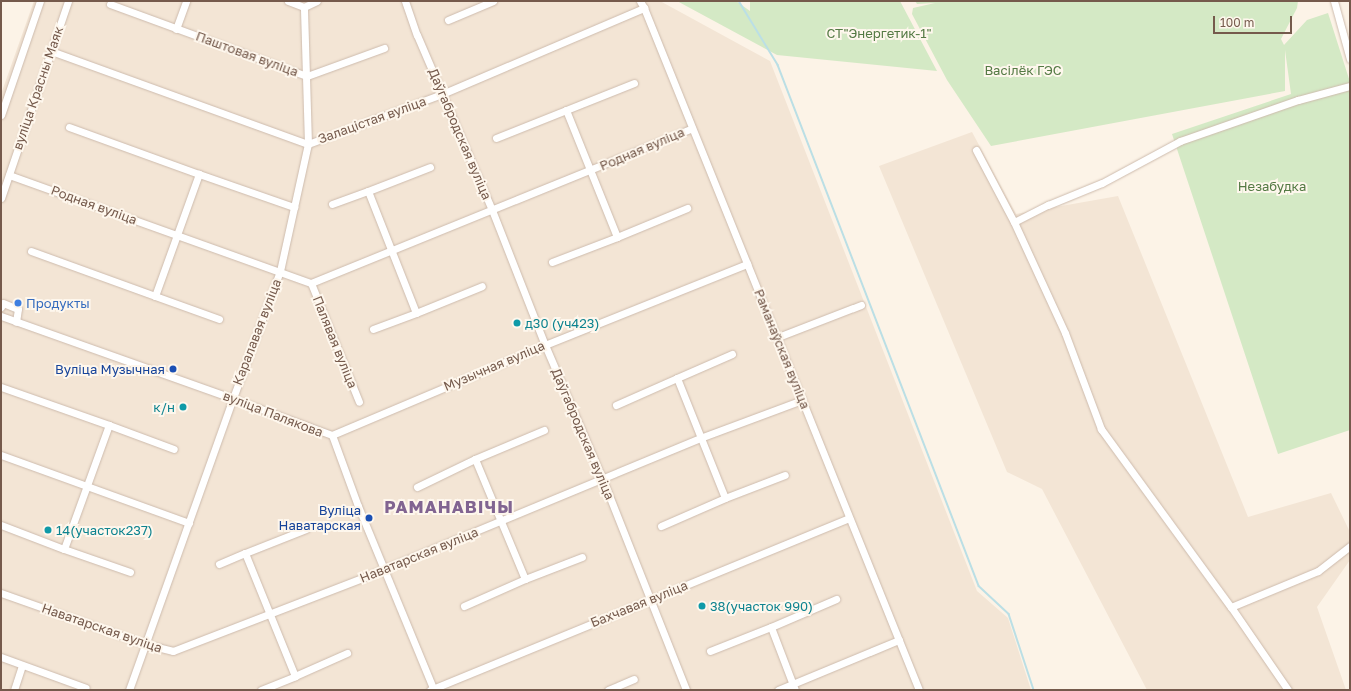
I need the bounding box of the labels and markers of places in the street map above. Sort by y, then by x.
place label: Продукты [26,295,90,311]
marker: Продукты [13,298,23,308]
place label: д30 (уч423) [525,315,599,331]
marker: д30 (уч423) [512,318,522,328]
place label: Вуліца Музычная [55,361,165,377]
marker: Вуліца Музычная [168,364,178,374]
place label: к/н [153,399,175,415]
marker: к/н [178,402,188,412]
place label: Вуліца Наватарская [279,503,361,534]
marker: Вуліца Наватарская [364,513,374,523]
place label: 14(участок237) [56,522,153,538]
marker: 14(участок237) [43,525,53,535]
place label: 38(участок 990) [710,598,813,614]
marker: 38(участок 990) [697,601,707,611]

